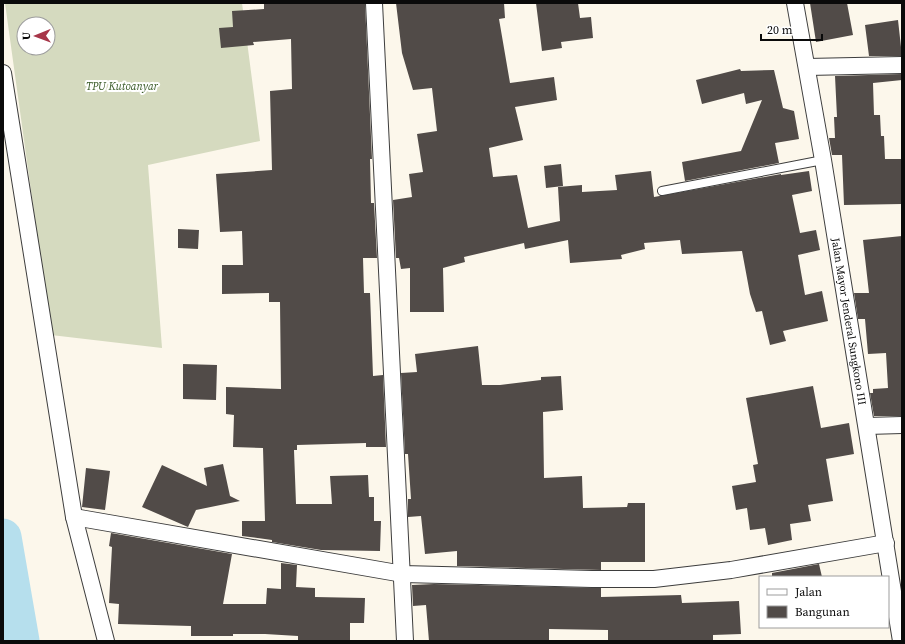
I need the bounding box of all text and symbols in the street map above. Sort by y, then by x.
north arrow [16,16,56,56]
scale bar [761,16,822,42]
text: 20 m [767,22,793,38]
text: U [19,32,34,40]
park label: TPU Kutoanyar [86,79,159,94]
street label: Jalan Mayor Jenderal Sungkono III [828,236,870,406]
legend [759,576,889,628]
text: Jalan [794,584,822,600]
text: Bangunan [795,604,850,620]

